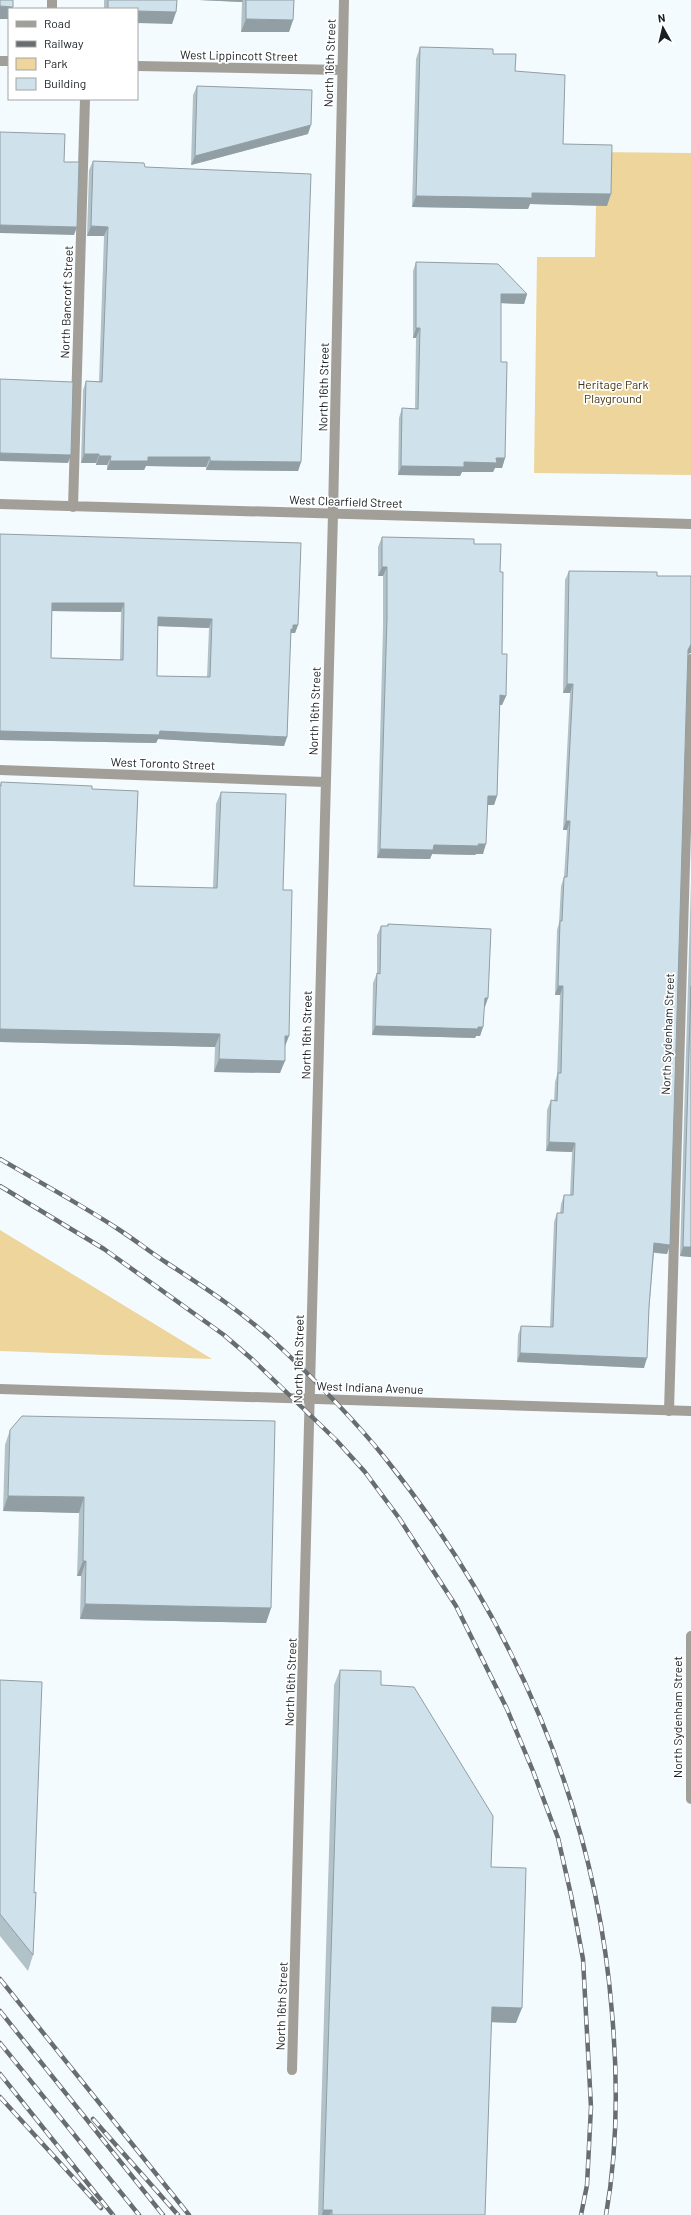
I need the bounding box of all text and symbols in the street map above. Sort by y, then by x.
legend [8,8,138,100]
north arrow [643,8,683,48]
text: N [657,11,666,25]
text: Road [44,16,71,30]
street label: North 16th Street [320,18,338,108]
text: Railway [44,36,84,50]
street label: West Lippincott Street [180,47,298,63]
text: Park [44,56,68,70]
text: Building [44,76,86,90]
street label: North Bancroft Street [57,245,75,359]
street label: North 16th Street [315,342,331,432]
park label: Heritage Park Playground [578,377,648,405]
street label: West Clearfield Street [289,492,403,510]
street label: North 16th Street [305,666,323,756]
street label: West Toronto Street [111,754,215,772]
street label: North Sydenham Street [658,973,676,1095]
street label: North 16th Street [298,990,314,1080]
street label: North 16th Street [290,1314,306,1404]
street label: West Indiana Avenue [316,1378,424,1396]
street label: North 16th Street [281,1637,299,1727]
street label: North Sydenham Street [670,1656,684,1778]
street label: North 16th Street [272,1961,290,2051]

